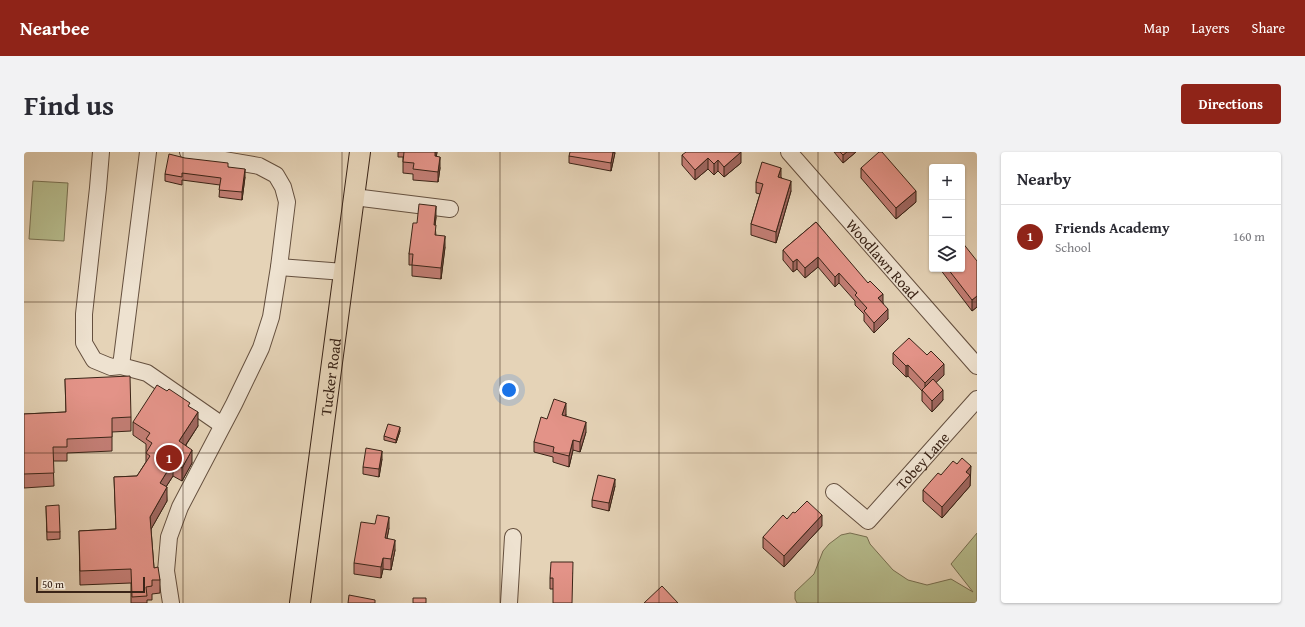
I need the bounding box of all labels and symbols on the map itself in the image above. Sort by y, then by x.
street label: Woodlawn Road [842,214,924,303]
street label: Tucker Road [314,337,346,417]
your location [499,380,519,400]
street label: Tobey Lane [891,427,954,494]
pin: 1 [156,443,182,473]
scale bar [36,575,145,594]

